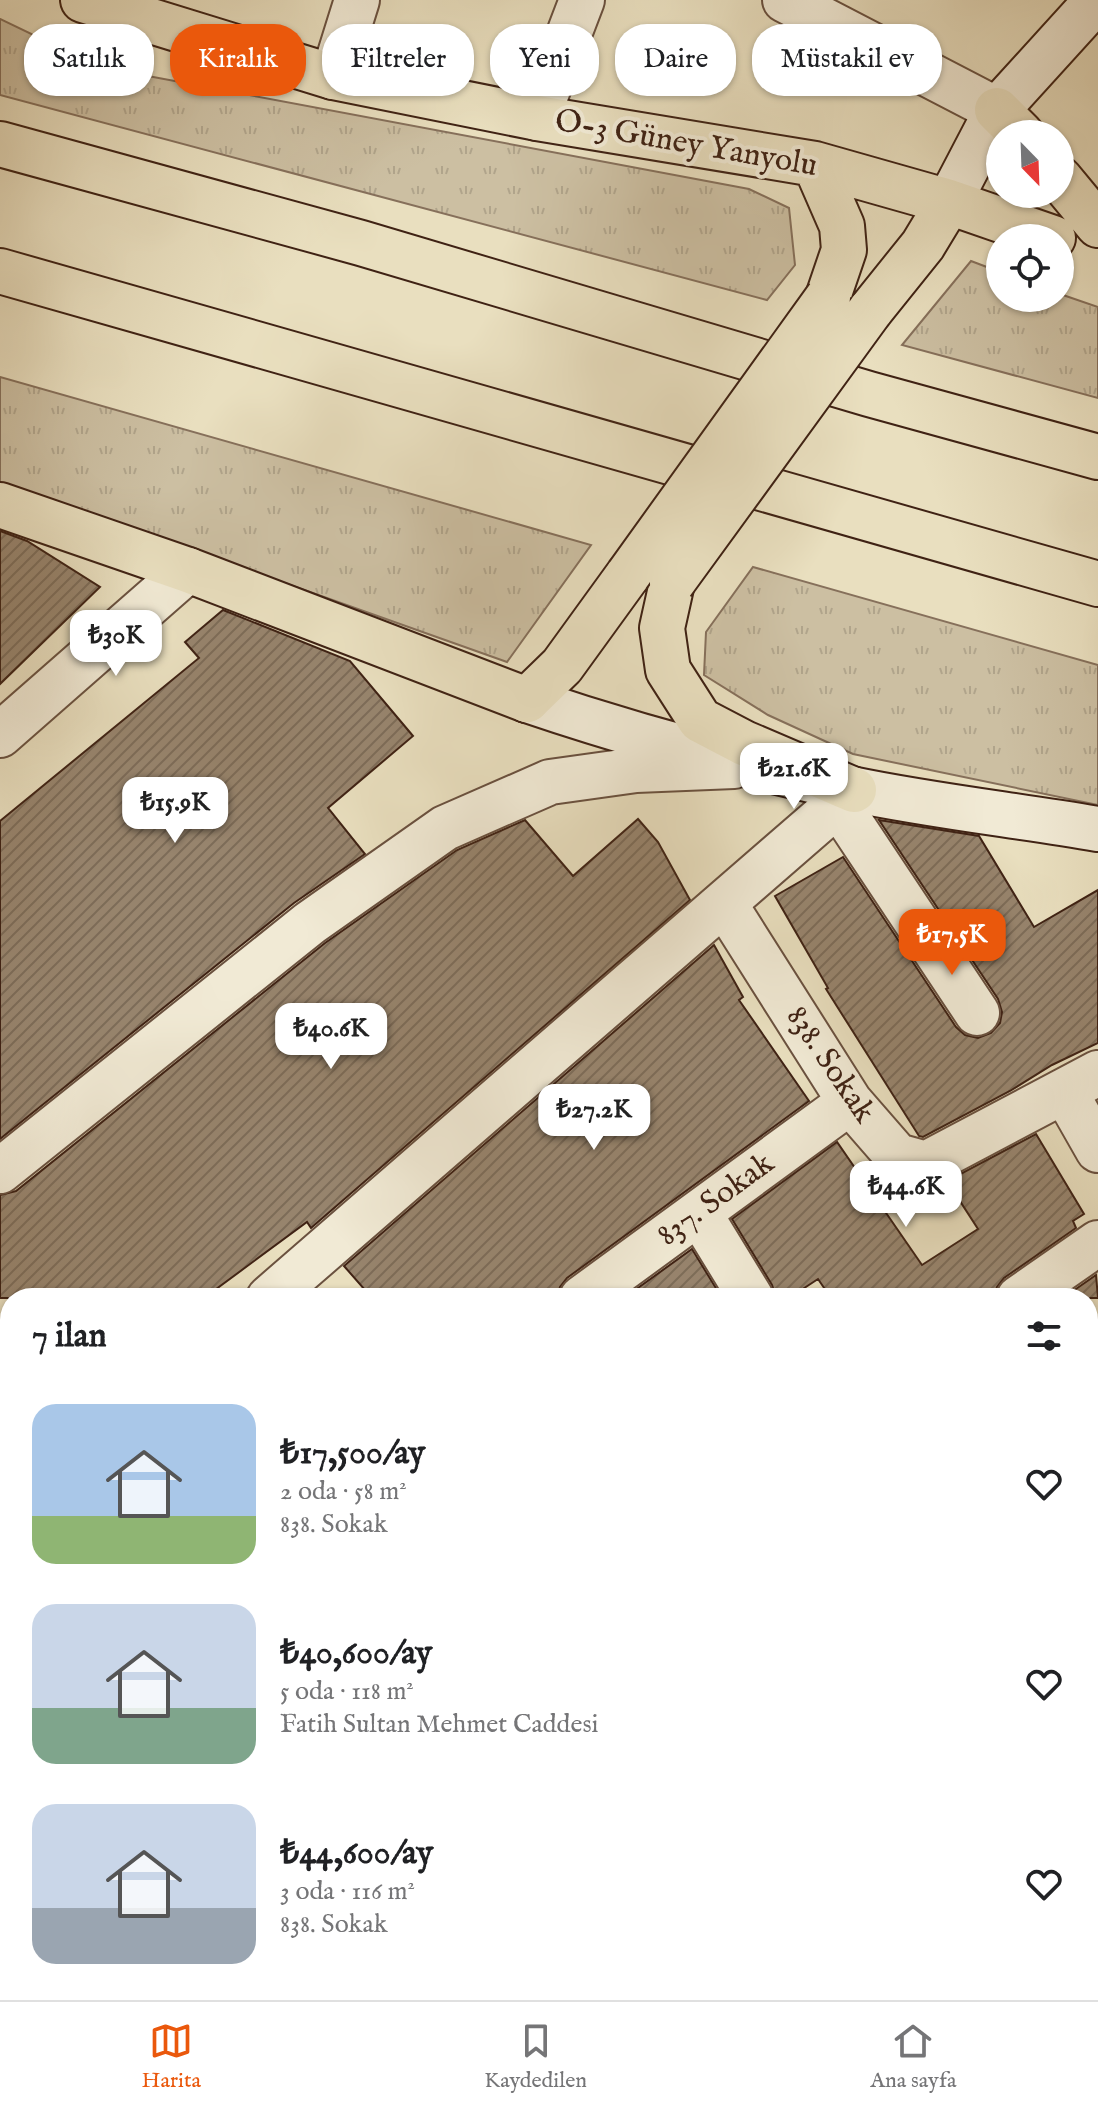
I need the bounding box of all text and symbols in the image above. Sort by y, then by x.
chip: Satılık [24,24,154,96]
chip: Kiralık [170,24,306,96]
chip: Filtreler [322,24,474,96]
chip: Yeni [490,24,599,96]
chip: Daire [615,24,736,96]
chip: Müstakil ev [752,24,942,96]
street label: O-3 Güney Yanyolu [552,101,820,187]
north arrow [986,120,1074,208]
map controls [986,120,1074,312]
button: locate [986,224,1074,312]
pin: ₺30K [69,610,163,678]
text: ₺30K [88,619,144,652]
pin: ₺21.6K [729,743,859,811]
text: ₺21.6K [758,752,830,785]
pin: ₺15.9K [110,777,240,845]
text: ₺15.9K [140,786,210,819]
pin: ₺17.5K [887,909,1017,977]
text: ₺17.5K [917,918,987,951]
street label: 838. Sokak [776,999,885,1132]
pin: ₺40.6K [266,1003,396,1071]
text: ₺40.6K [293,1012,369,1045]
pin: ₺27.2K [529,1084,659,1152]
text: ₺27.2K [556,1093,632,1126]
street label: 837. Sokak [649,1143,783,1256]
pin: ₺44.6K [841,1161,971,1229]
text: ₺44.6K [868,1170,944,1203]
icon: filters [1022,1314,1066,1358]
text: 7 ilan [32,1315,107,1358]
text: ₺17,500/ay [280,1432,425,1475]
icon: home [96,1436,192,1532]
icon: heart [1022,1462,1066,1506]
text: 2 oda · 58 m² [280,1475,407,1508]
text: 838. Sokak [280,1508,388,1541]
text: ₺40,600/ay [280,1632,432,1675]
icon: home [96,1636,192,1732]
icon: heart [1022,1662,1066,1706]
text: 5 oda · 118 m² [280,1675,414,1708]
text: Fatih Sultan Mehmet Caddesi [280,1708,598,1741]
text: ₺44,600/ay [280,1832,433,1875]
icon: home [96,1836,192,1932]
icon: heart [1022,1862,1066,1906]
text: 3 oda · 116 m² [280,1875,415,1908]
text: 838. Sokak [280,1908,388,1941]
tab: Harita [142,2019,201,2095]
tab: Kaydedilen [484,2019,587,2095]
tab: Ana sayfa [870,2019,956,2095]

